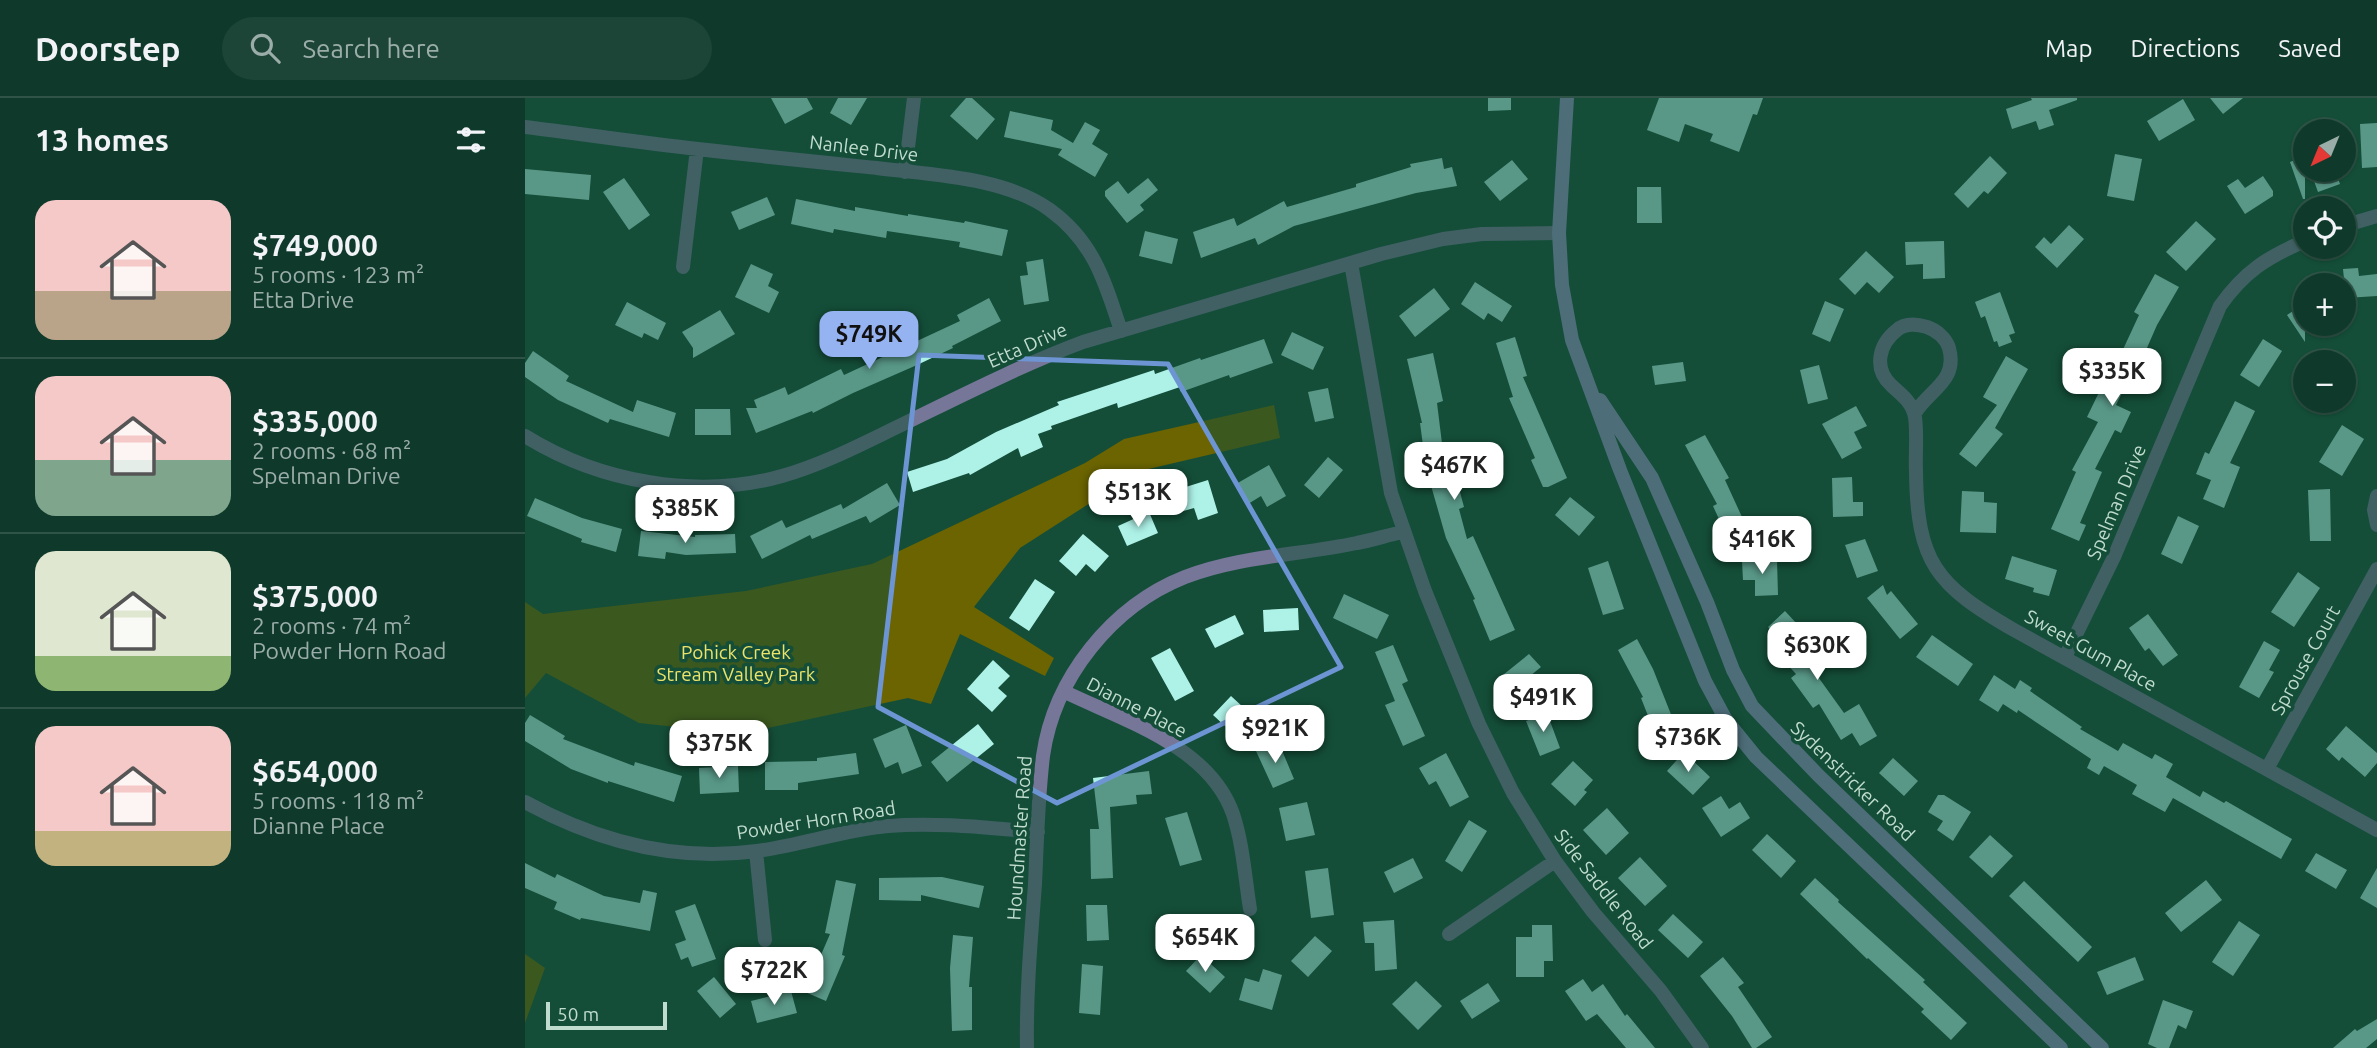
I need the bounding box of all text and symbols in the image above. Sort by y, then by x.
search box [222,17,712,80]
icon: search [246,29,284,67]
text: Doorstep [35,30,180,67]
text: Search here [302,34,440,63]
text: Map [2045,35,2092,62]
text: Directions [2130,35,2240,62]
text: Saved [2278,35,2342,62]
north arrow [2293,119,2355,182]
map controls [2293,119,2356,413]
icon: filters [452,121,490,159]
text: 13 homes [35,123,169,157]
street label: Nanlee Drive [808,130,920,166]
button: locate [2293,196,2356,259]
icon: home [91,228,175,312]
text: $749,000 [252,228,378,262]
text: 5 rooms · 123 m² [252,262,424,287]
button: + [2293,273,2356,336]
text: Etta Drive [252,287,354,312]
pin: $749K [820,312,918,371]
street label: Etta Drive [984,318,1070,372]
text: $749K [835,321,903,346]
pin: $335K [2063,348,2161,408]
button: − [2293,350,2356,413]
text: $335K [2078,358,2146,383]
icon: home [91,404,175,488]
text: $335,000 [252,404,378,438]
text: 2 rooms · 68 m² [252,438,411,463]
street label: Spelman Drive [2082,441,2150,563]
pin: $467K [1405,442,1503,502]
text: $467K [1420,452,1488,477]
text: Spelman Drive [252,463,401,488]
pin: $513K [1089,470,1187,529]
text: $513K [1104,479,1172,504]
pin: $385K [636,486,734,545]
text: $385K [651,495,719,520]
pin: $416K [1713,517,1811,576]
text: $416K [1728,526,1796,551]
icon: home [91,579,175,663]
text: $375,000 [252,579,378,613]
street label: Sprouse Court [2266,601,2344,718]
street label: Sweet Gum Place [2021,605,2161,695]
text: 2 rooms · 74 m² [252,613,411,638]
pin: $630K [1768,622,1866,682]
text: $630K [1783,632,1851,657]
text: Powder Horn Road [252,638,447,663]
park label: Pohick Creek Stream Valley Park [657,641,816,685]
street label: Dianne Place [1083,672,1191,742]
pin: $491K [1494,674,1592,734]
text: $491K [1509,684,1577,709]
pin: $921K [1226,706,1324,765]
pin: $736K [1639,714,1737,774]
text: $921K [1241,715,1309,740]
street label: Sydenstricker Road [1787,717,1919,845]
pin: $375K [670,720,768,780]
text: $736K [1654,724,1722,749]
text: $375K [685,730,753,755]
icon: home [91,754,175,838]
text: $654,000 [252,754,378,788]
street label: Houndmaster Road [1002,755,1036,921]
text: 5 rooms · 118 m² [252,788,424,813]
street label: Powder Horn Road [735,797,897,843]
text: Dianne Place [252,813,385,838]
street label: Side Saddle Road [1550,825,1658,953]
pin: $654K [1156,914,1254,974]
text: $654K [1171,924,1239,949]
pin: $722K [725,948,823,1007]
text: $722K [740,957,808,982]
scale bar [546,999,667,1031]
text: 50 m [557,1003,599,1025]

